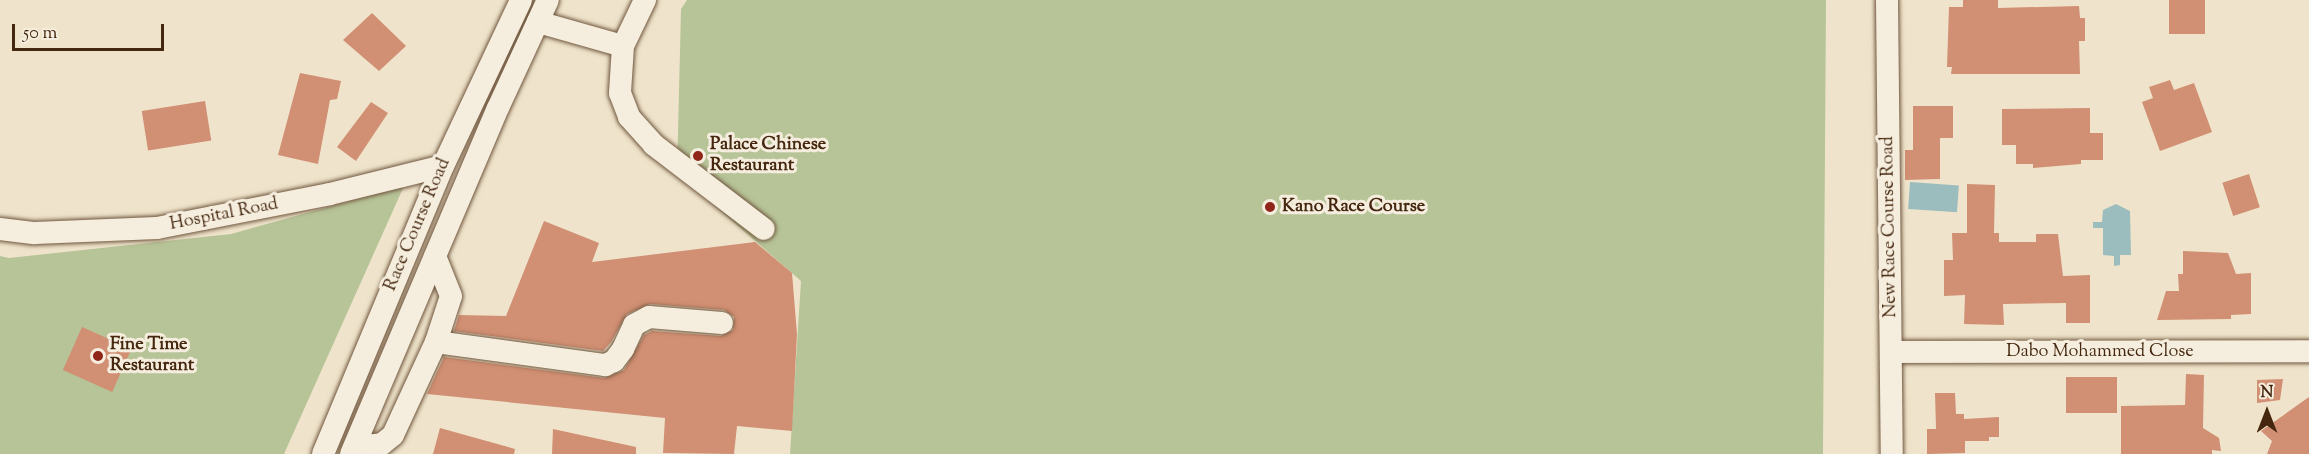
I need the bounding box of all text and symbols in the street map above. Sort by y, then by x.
scale bar [15,12,166,50]
text: 50 m [23,21,57,47]
place label: Palace Chinese Restaurant [710,135,826,178]
street label: New Race Course Road [1878,136,1902,318]
marker: Palace Chinese Restaurant [691,149,705,163]
street label: Race Course Road [380,155,456,295]
street label: Hospital Road [168,194,280,236]
place label: Kano Race Course [1282,196,1425,218]
marker: Kano Race Course [1263,200,1277,214]
place label: Fine Time Restaurant [110,335,194,378]
street label: Dabo Mohammed Close [2006,341,2194,363]
marker: Fine Time Restaurant [91,349,105,363]
north arrow [2237,382,2297,442]
text: N [2261,382,2273,405]

